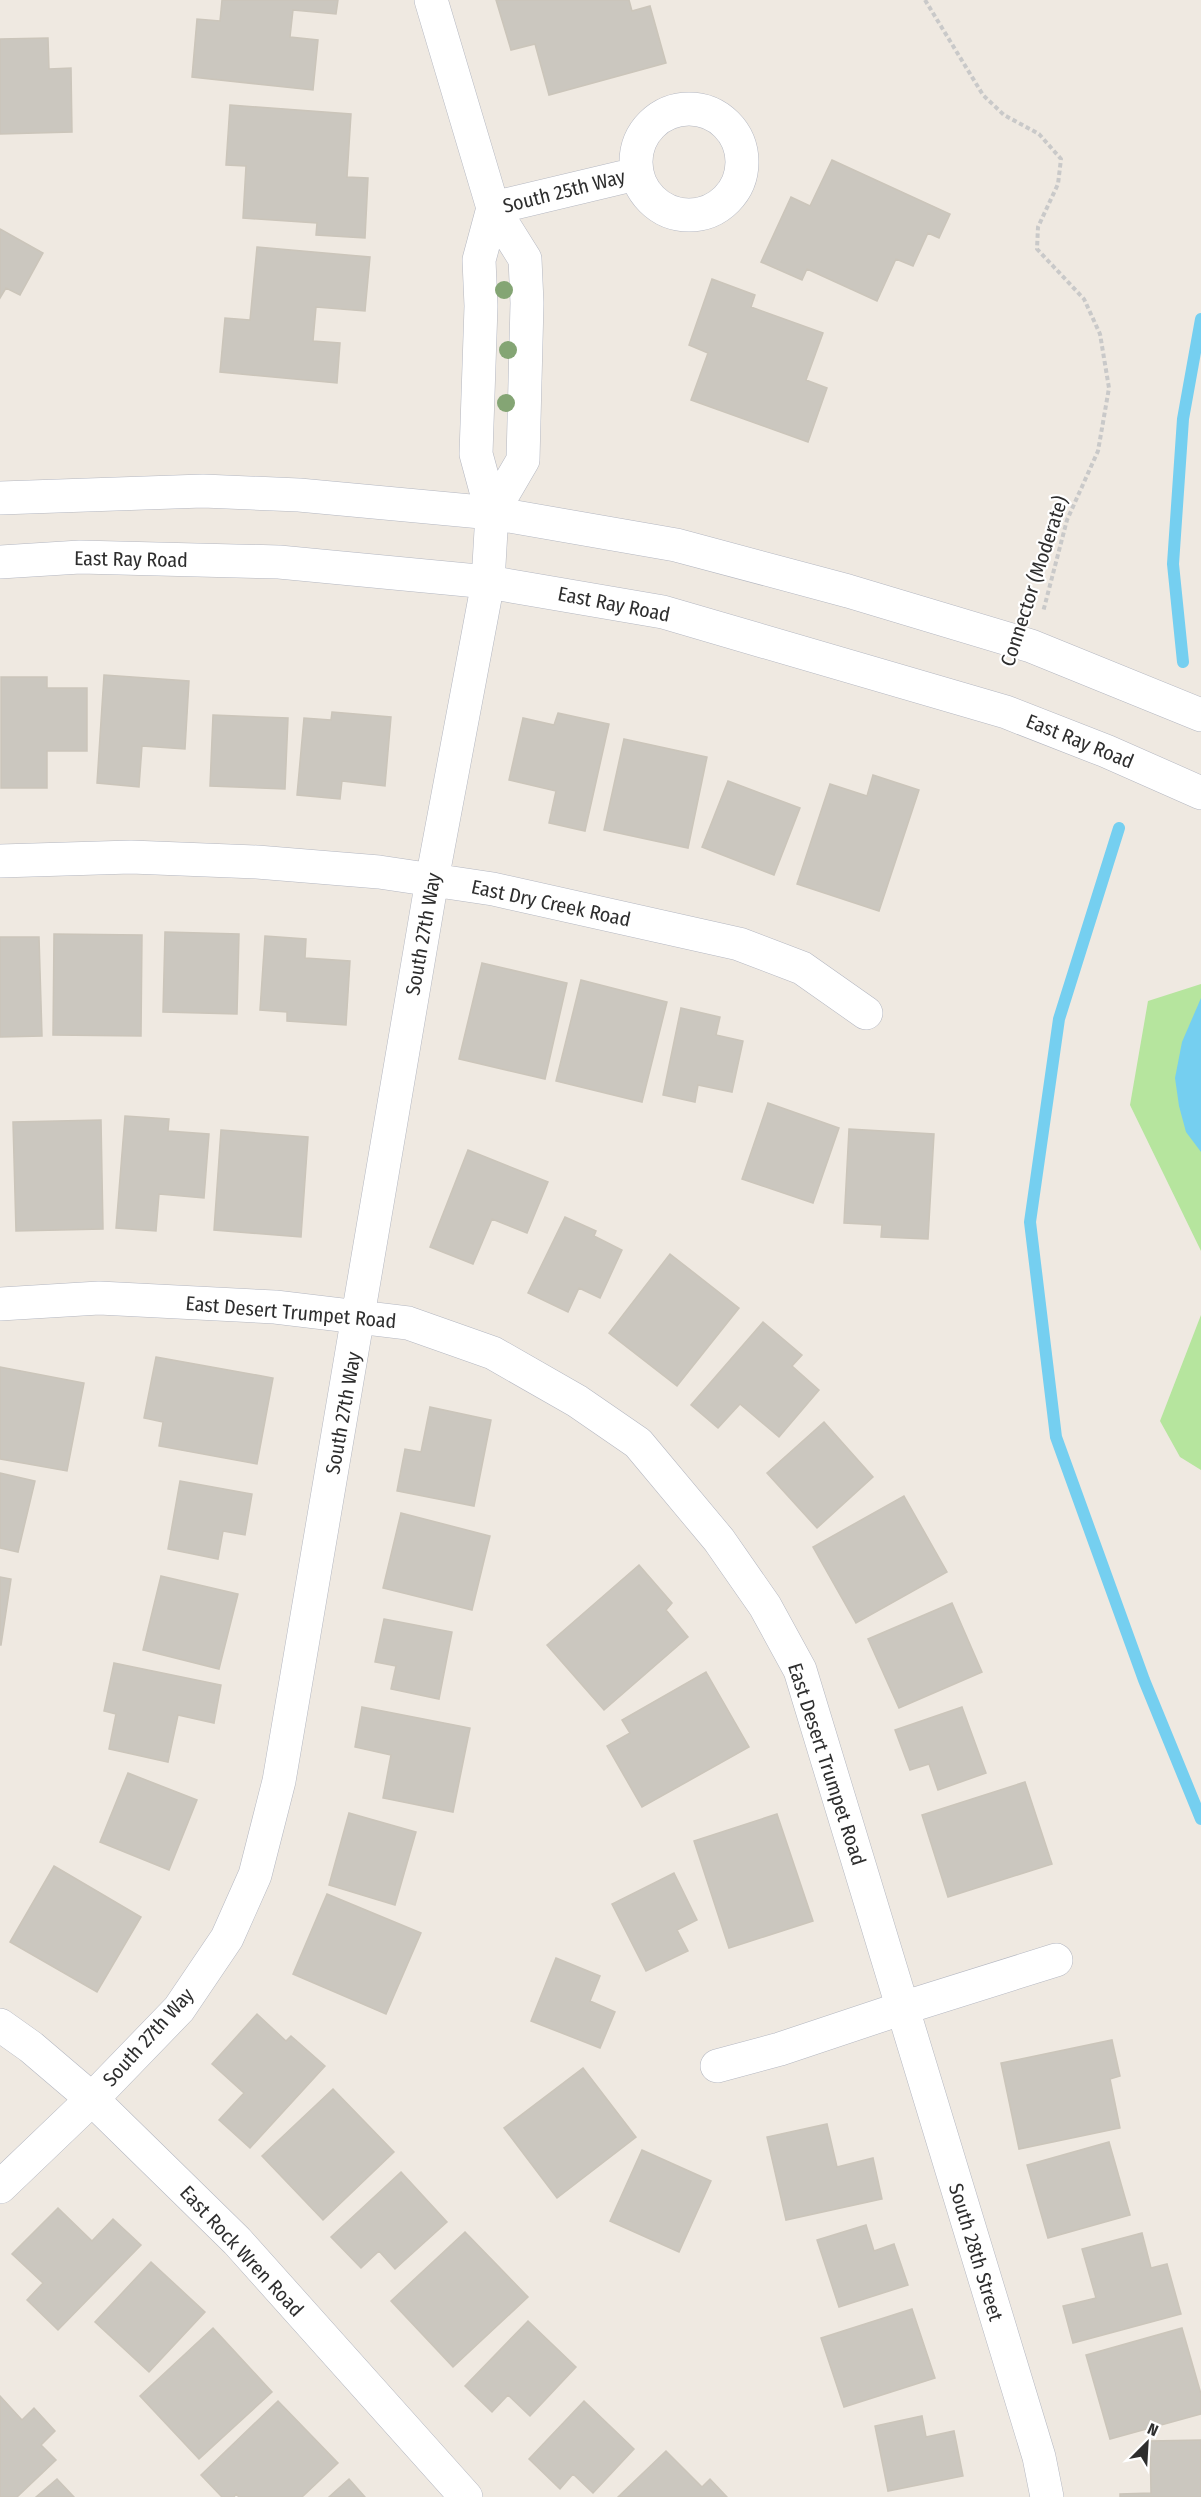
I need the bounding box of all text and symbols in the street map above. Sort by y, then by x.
street label: South 25th Way [500,164,628,218]
street label: Connector (Moderate) [995,493,1073,669]
street label: East Ray Road [74,546,188,572]
street label: East Ray Road [556,581,672,627]
street label: East Ray Road [1023,709,1137,773]
street label: South 27th Way [400,871,446,997]
street label: East Dry Creek Road [469,874,633,932]
street label: East Desert Trumpet Road [185,1291,397,1333]
street label: South 27th Way [320,1350,366,1476]
street label: East Desert Trumpet Road [783,1660,871,1868]
street label: South 27th Way [98,1983,198,2091]
street label: South 28th Street [944,2180,1008,2324]
street label: East Rock Wren Road [175,2181,309,2321]
north arrow [1117,2413,1177,2473]
text: N [1145,2419,1161,2440]

